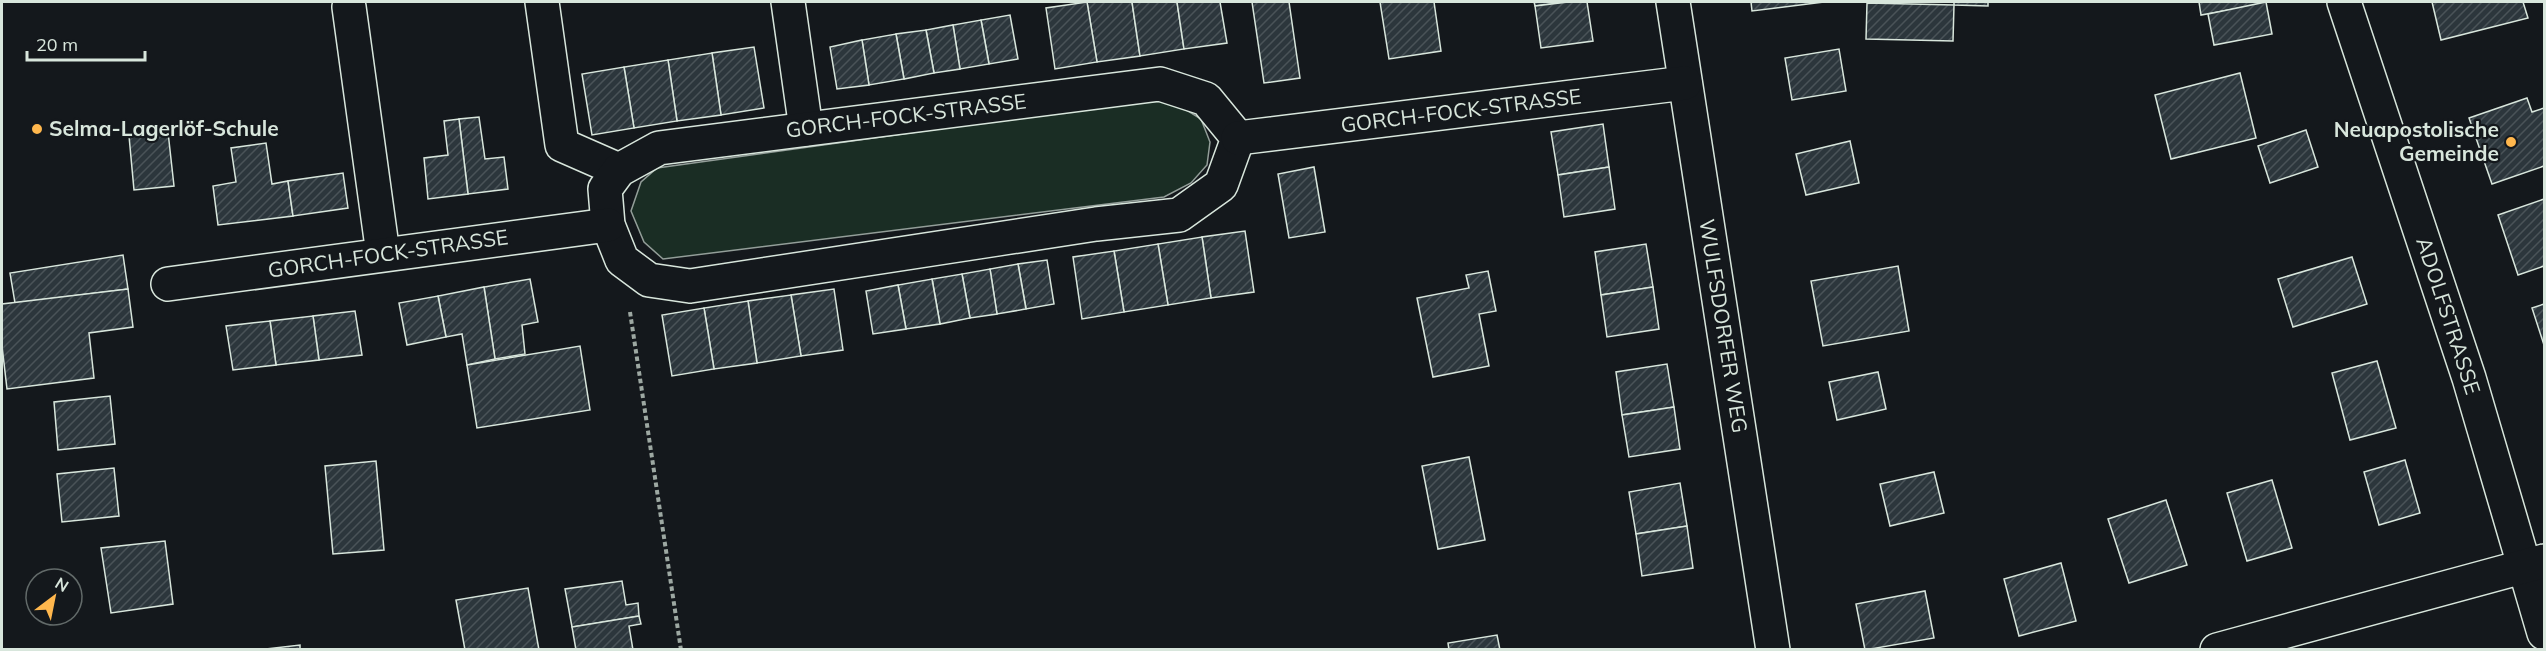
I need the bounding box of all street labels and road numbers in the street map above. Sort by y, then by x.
street label: GORCH-FOCK-STRASSE [1339,82,1583,138]
street label: GORCH-FOCK-STRASSE [784,87,1028,143]
street label: WULFSDORFER WEG [1694,217,1754,435]
street label: GORCH-FOCK-STRASSE [266,223,510,283]
street label: ADOLFSTRASSE [2411,234,2487,398]

